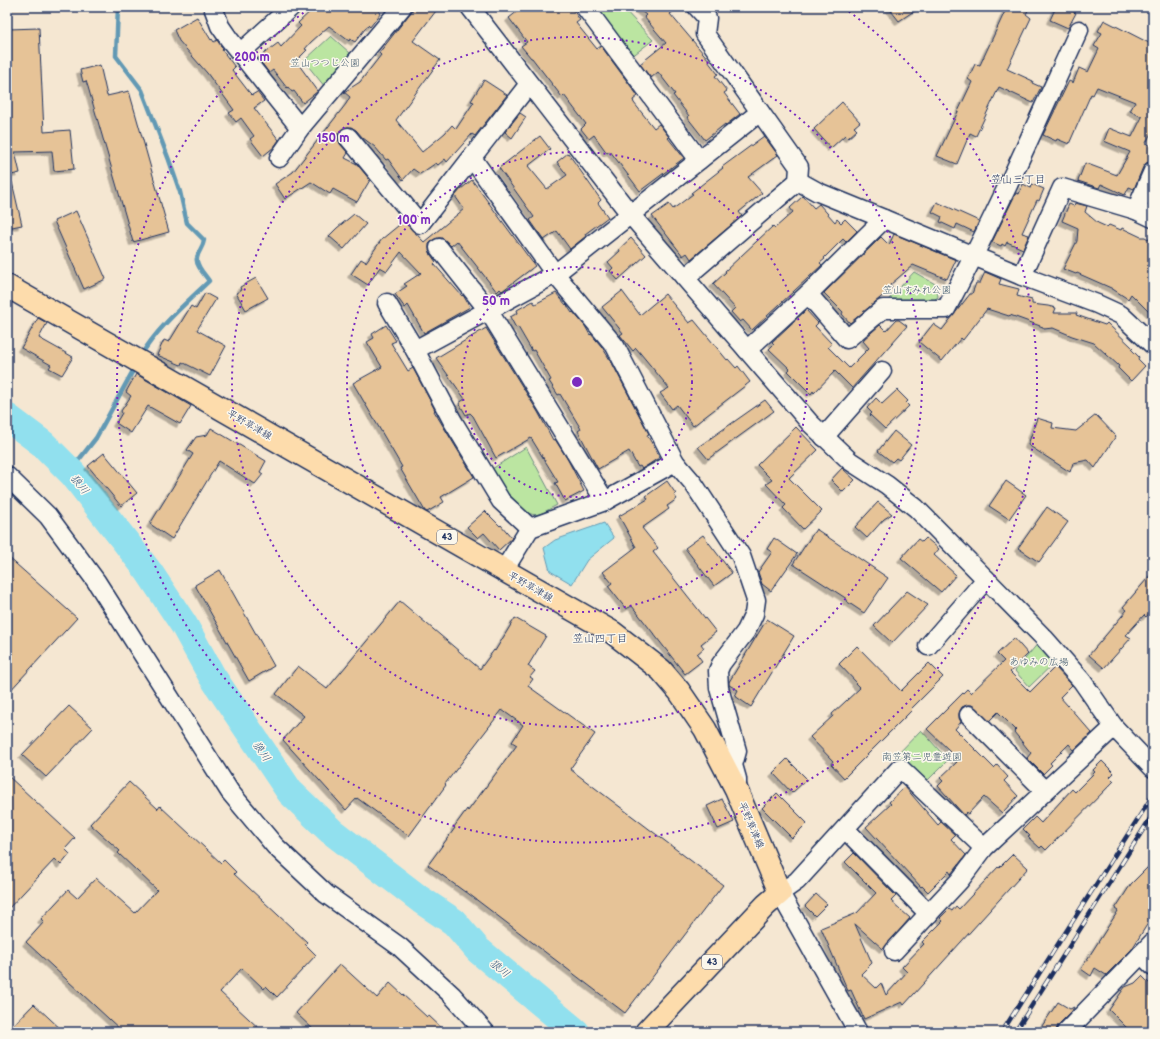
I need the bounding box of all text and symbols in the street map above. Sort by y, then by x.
text: 200 m [234,50,270,65]
park label: 笠山つつじ公園 [290,57,360,69]
text: 150 m [317,131,349,146]
district label: 笠山三丁目 [991,173,1046,186]
text: 100 m [397,213,431,228]
park label: 笠山すみれ公園 [882,284,952,296]
text: 50 m [482,294,510,309]
centre of rings [570,375,584,389]
street label: 平野草津線 [225,407,274,443]
water label: 狼川 [68,472,92,497]
road number: 43 [437,530,457,544]
street label: 平野草津線 [506,569,555,605]
district label: 笠山四丁目 [573,632,628,645]
park label: あゆみの広場 [1009,656,1069,668]
water label: 狼川 [250,739,273,764]
park label: 南笠第二児童遊園 [882,751,962,763]
street label: 平野草津線 [736,800,766,851]
road number: 43 [702,955,722,969]
water label: 狼川 [487,956,512,980]

